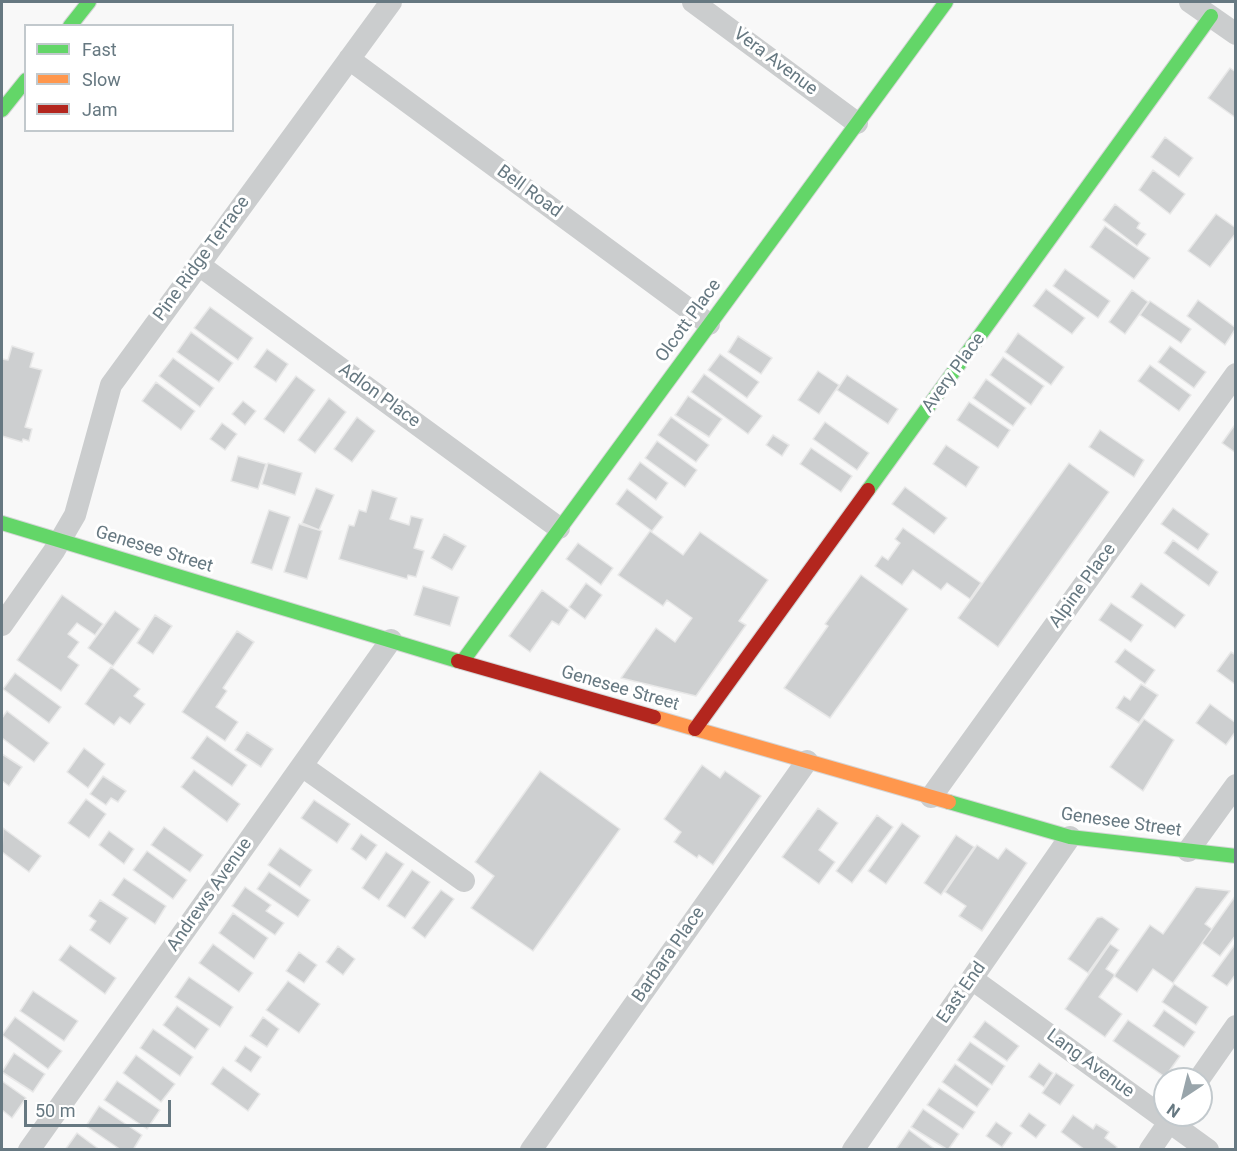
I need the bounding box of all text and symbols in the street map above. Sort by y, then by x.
street label: Vera Avenue [729,23,821,101]
legend [24,24,234,132]
text: Fast [82,39,117,60]
text: Slow [82,69,121,90]
text: Jam [82,99,118,120]
street label: Bell Road [492,161,566,223]
street label: Pine Ridge Terrace [149,192,255,326]
street label: Olcott Place [652,275,726,367]
street label: Avery Place [918,329,990,417]
street label: Adlon Place [334,359,424,433]
street label: Genesee Street [93,522,215,578]
street label: Alpine Place [1045,540,1121,632]
street label: Genesee Street [559,662,681,716]
street label: Genesee Street [1059,804,1183,842]
street label: Andrews Avenue [163,834,257,956]
street label: Barbara Place [628,903,710,1007]
street label: East End [933,958,991,1028]
street label: Lang Avenue [1042,1025,1138,1103]
north arrow [1153,1067,1213,1127]
scale bar [27,1088,174,1126]
text: N [1163,1099,1184,1122]
text: 50 m [35,1100,75,1121]

